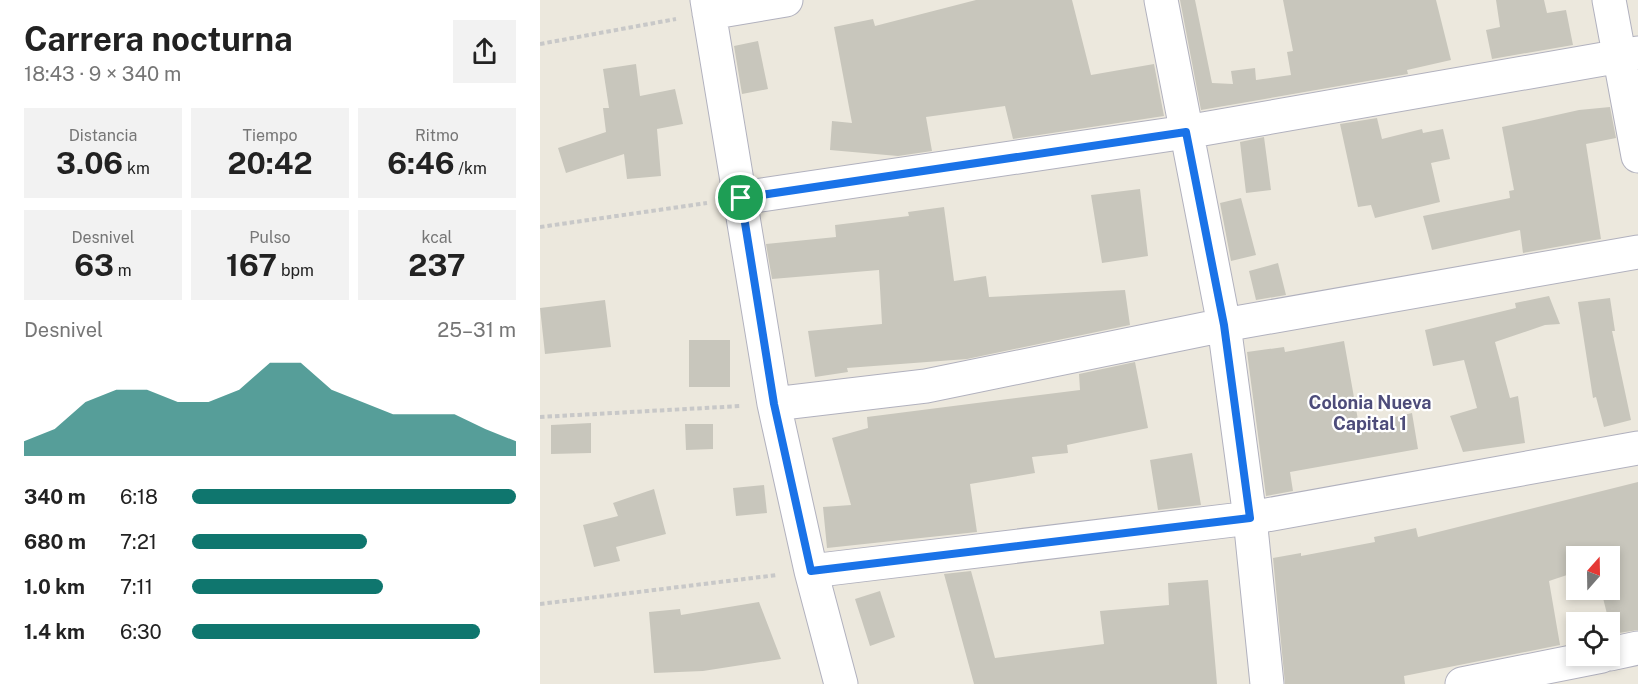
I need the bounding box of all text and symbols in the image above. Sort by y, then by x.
text: Carrera nocturna [24,20,293,58]
button: share [453,20,516,83]
text: 18:43 · 9 × 340 m [24,62,181,86]
text: Distancia [69,126,137,145]
text: Tiempo [243,126,297,145]
text: Ritmo [415,126,459,145]
text: 3.06 [56,145,123,181]
text: 20:42 [227,145,313,181]
text: 6:46 [387,145,454,181]
text: km [123,159,150,178]
text: /km [454,159,487,178]
pin [715,172,766,223]
icon: arrive [724,181,757,214]
text: Desnivel [71,228,135,247]
text: Pulso [249,228,291,247]
text: kcal [422,228,452,247]
text: 63 [74,247,114,283]
text: 167 [226,247,277,283]
text: 237 [408,247,466,283]
text: m [114,261,132,280]
text: bpm [277,261,314,280]
text: Desnivel [24,318,103,342]
text: 25–31 m [437,318,516,342]
district label: Colonia Nueva Capital 1 [1309,392,1431,434]
text: 340 m [24,485,86,509]
text: 6:18 [120,485,158,509]
text: 680 m [24,530,86,554]
text: 7:21 [120,530,157,554]
north arrow [1566,546,1620,600]
map controls [1566,546,1620,666]
text: 1.0 km [24,575,85,599]
text: 7:11 [120,575,153,599]
button: locate [1566,612,1620,666]
text: 1.4 km [24,620,85,644]
text: 6:30 [120,620,162,644]

